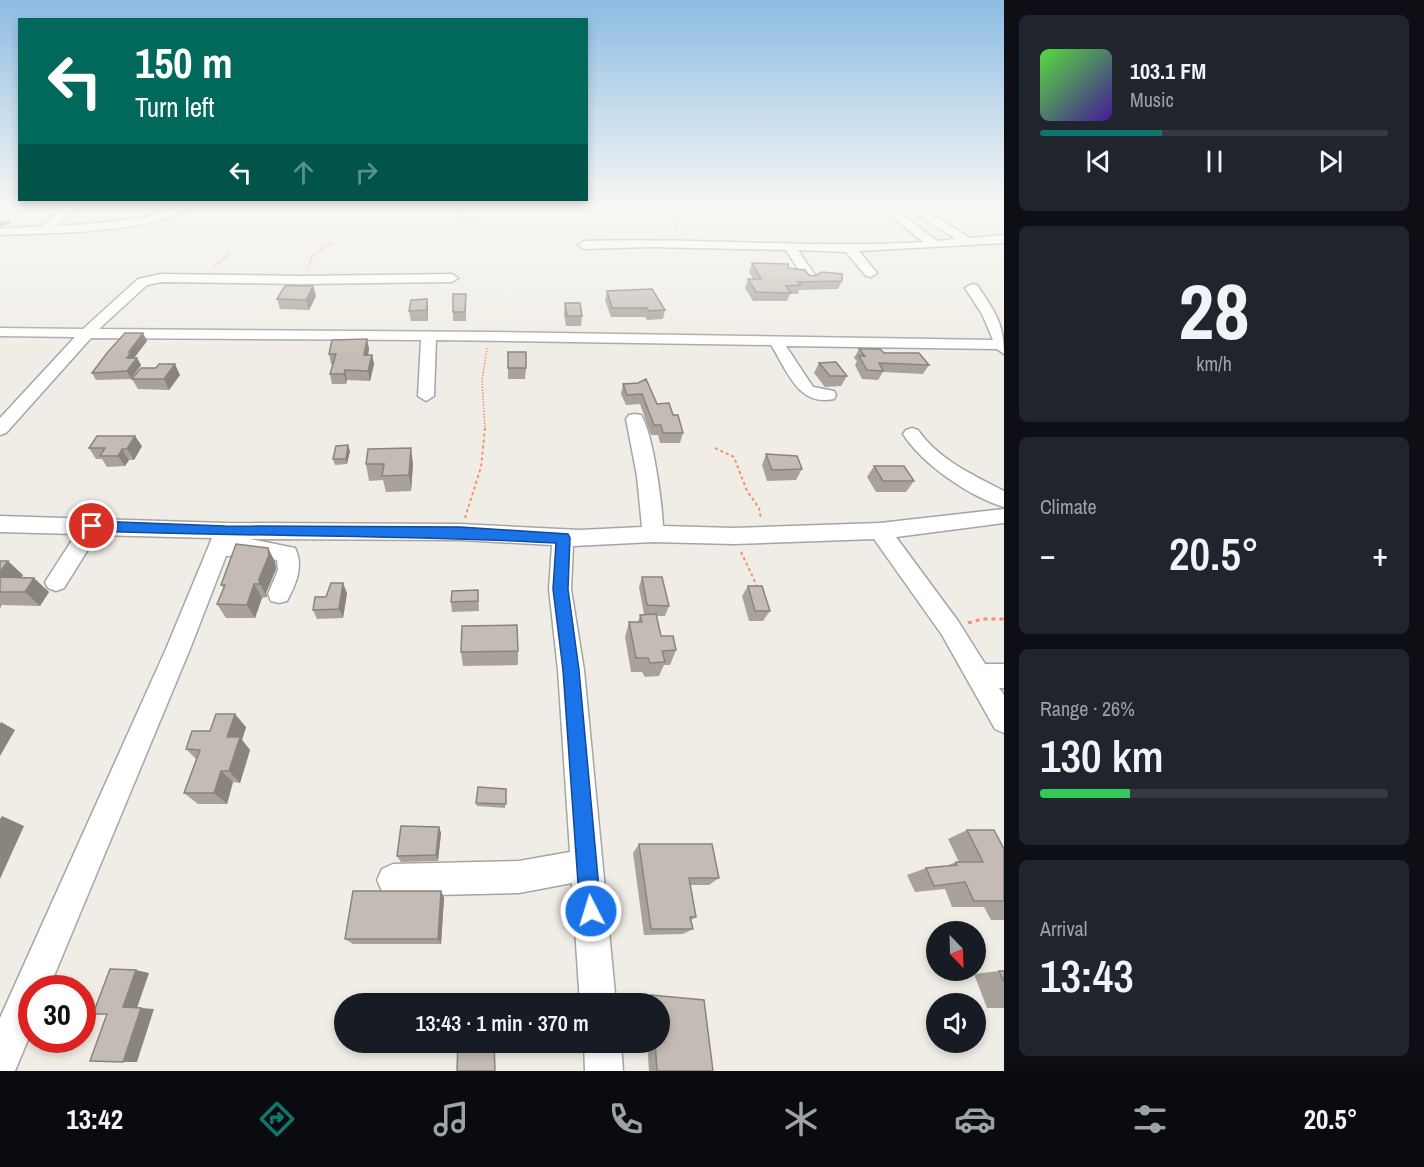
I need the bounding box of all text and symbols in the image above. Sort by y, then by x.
text: 150 m [135,35,233,91]
icon: left [36,42,114,120]
text: 103.1 FM [1130,56,1206,86]
text: Music [1130,86,1174,113]
text: Turn left [135,89,214,125]
icon: previous [1082,145,1115,178]
icon: pause [1198,145,1231,178]
icon: next [1314,145,1347,178]
icon: left [224,156,257,189]
icon: ahead [287,156,320,189]
icon: right [350,156,383,189]
text: 28 [1178,258,1250,363]
text: km/h [1196,350,1232,377]
text: Climate [1040,493,1097,520]
pin [66,500,117,551]
icon: arrive [75,509,108,542]
text: 20.5° [1169,523,1259,584]
text: − [1040,532,1056,576]
text: + [1372,532,1388,576]
text: Range · 26% [1040,695,1135,722]
text: 130 km [1040,725,1164,786]
position arrow [559,879,623,943]
text: Arrival [1040,915,1087,942]
north arrow [926,921,986,981]
map controls [926,921,986,1053]
text: 13:43 [1040,945,1134,1006]
speed limit sign: 30 [18,975,96,1053]
button: sound [926,993,986,1053]
text: 13:43 · 1 min · 370 m [415,1008,589,1038]
icon: directions [256,1098,298,1140]
icon: music [430,1098,472,1140]
icon: phone [605,1098,647,1140]
icon: climate [780,1098,822,1140]
icon: car [954,1098,996,1140]
icon: filters [1129,1098,1171,1140]
text: 13:42 [66,1101,123,1137]
text: 20.5° [1304,1101,1358,1137]

